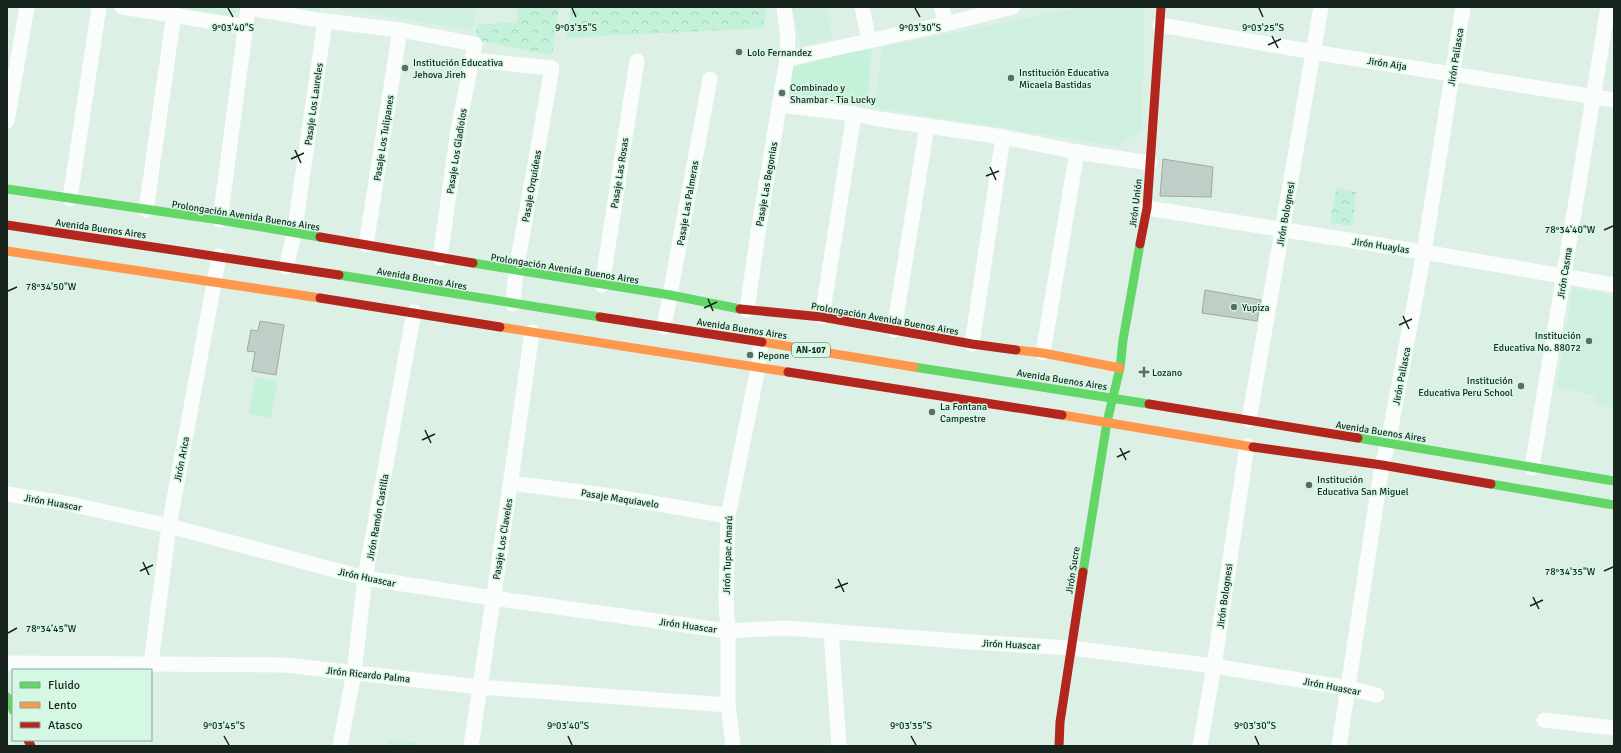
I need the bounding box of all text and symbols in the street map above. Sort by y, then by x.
text: 9°03'40"S [212,22,255,34]
text: 9°03'35"S [555,22,598,34]
text: 9°03'30"S [899,22,942,34]
text: 9°03'25"S [1242,22,1285,34]
street label: Jirón Pallasca [1445,27,1467,87]
marker: Lolo Fernandez [734,47,744,57]
place label: Lolo Fernandez [747,47,812,59]
street label: Jirón Aija [1366,55,1408,73]
place label: Institución Educativa Jehova Jireh [413,57,503,81]
street label: Pasaje Los Laureles [302,62,326,146]
marker: Institución Educativa Jehova Jireh [400,63,410,73]
place label: Institución Educativa Micaela Bastidas [1019,67,1109,91]
marker: Institución Educativa Micaela Bastidas [1006,73,1016,83]
place label: Combinado y Shambar - Tia Lucky [790,82,876,106]
marker: Combinado y Shambar - Tia Lucky [777,88,787,98]
street label: Pasaje Los Tulipanes [371,94,397,182]
street label: Pasaje Los Gladiolos [444,107,470,195]
street label: Pasaje Las Rosas [608,136,632,209]
street label: Pasaje Las Begonias [754,140,780,228]
street label: Pasaje Orquideas [520,148,544,223]
street label: Pasaje Las Palmeras [675,159,701,247]
street label: Jirón Unión [1127,178,1145,228]
street label: Jirón Bolognesi [1274,181,1298,248]
street label: Prolongación Avenida Buenos Aires [171,198,321,234]
street label: Avenida Buenos Aires [55,217,148,241]
text: 78°34'40"W [1545,224,1596,236]
street label: Jirón Huaylas [1351,236,1411,257]
street label: Jirón Casma [1555,247,1575,300]
street label: Prolongación Avenida Buenos Aires [490,251,640,287]
street label: Avenida Buenos Aires [376,265,469,293]
text: 78°34'50"W [26,281,77,293]
street label: Prolongación Avenida Buenos Aires [810,300,960,338]
marker: Yupiza [1229,302,1239,312]
place label: Yupiza [1242,302,1270,314]
street label: Avenida Buenos Aires [696,316,789,342]
place label: Institución Educativa No. 88072 [1493,330,1581,354]
marker: Institución Educativa No. 88072 [1584,336,1594,346]
road number: AN-107 [792,343,830,357]
street label: Jirón Pallasca [1390,346,1414,406]
marker: Pepone [745,350,755,360]
place label: Pepone [758,350,789,362]
street label: Avenida Buenos Aires [1016,367,1109,393]
marker: Lozano [1139,367,1149,377]
place label: Lozano [1152,367,1182,379]
place label: Institución Educativa Peru School [1418,375,1513,399]
marker: Institución Educativa Peru School [1516,381,1526,391]
place label: La Fontana Campestre [940,401,987,425]
marker: La Fontana Campestre [927,407,937,417]
street label: Avenida Buenos Aires [1335,419,1428,445]
street label: Jirón Arica [172,435,192,483]
street label: Jirón Ramón Castilla [364,473,392,562]
place label: Institución Educativa San Miguel [1317,474,1409,498]
marker: Institución Educativa San Miguel [1304,480,1314,490]
street label: Pasaje Maquiavelo [580,487,660,511]
street label: Jirón Huascar [23,492,83,514]
street label: Pasaje Los Claveles [491,497,515,581]
street label: Jirón Tupac Amarú [721,516,735,595]
street label: Jirón Sucre [1063,546,1083,595]
street label: Jirón Bolognesi [1214,563,1236,629]
street label: Jirón Huascar [337,566,397,590]
text: 78°34'35"W [1545,566,1596,578]
street label: Jirón Huascar [658,616,718,636]
text: 78°34'45"W [26,623,77,635]
street label: Jirón Huascar [981,637,1041,653]
street label: Jirón Ricardo Palma [325,665,411,685]
legend [12,669,152,741]
street label: Jirón Huascar [1302,675,1362,699]
text: Fluido [48,678,80,693]
text: Lento [48,698,77,713]
text: Atasco [48,718,83,733]
text: 9°03'45"S [203,720,246,732]
text: 9°03'40"S [547,720,590,732]
text: 9°03'35"S [890,720,933,732]
text: 9°03'30"S [1234,720,1277,732]

